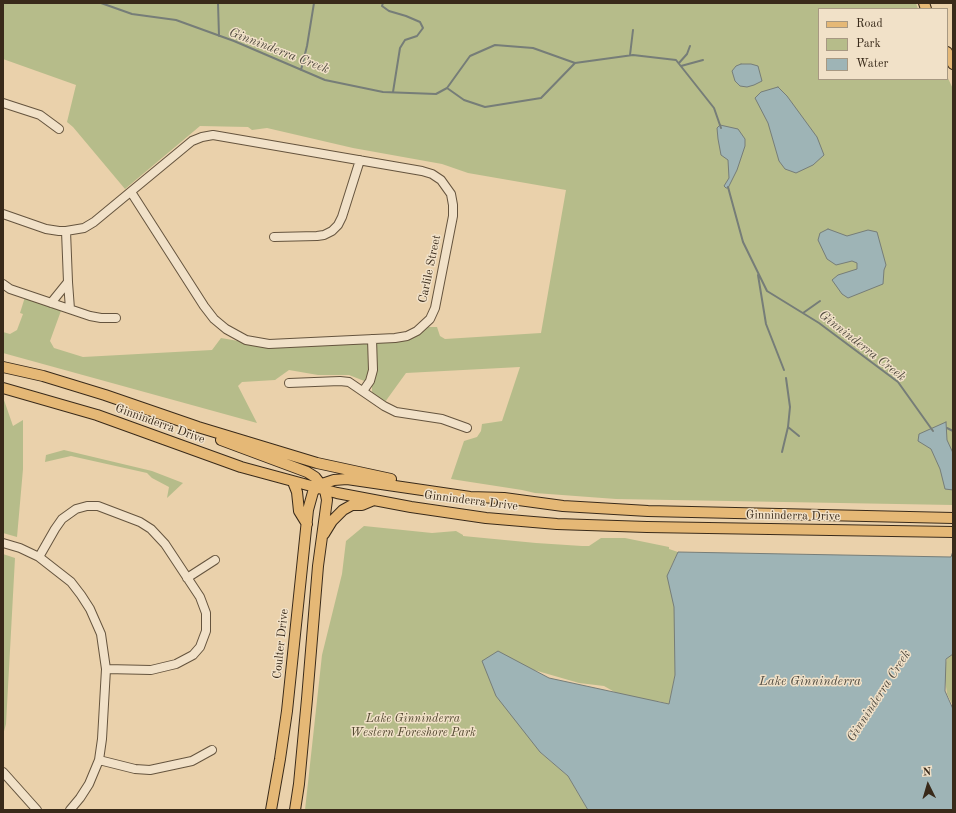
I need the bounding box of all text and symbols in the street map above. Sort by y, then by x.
legend [818,8,948,80]
text: Road [856,18,883,30]
water label: Ginninderra Creek [227,25,331,77]
text: Park [856,38,881,50]
text: Water [856,58,888,70]
street label: Carlile Street [416,234,444,304]
water label: Ginninderra Creek [815,307,909,385]
street label: Ginninderra Drive [113,401,207,447]
street label: Ginninderra Drive [423,488,519,514]
street label: Ginninderra Drive [746,508,840,524]
street label: Coulter Drive [270,608,292,680]
water label: Ginninderra Creek [844,647,914,745]
water label: Lake Ginninderra [759,674,861,690]
park label: Lake Ginninderra Western Foreshore Park [350,712,476,740]
north arrow [908,765,948,805]
text: N [922,767,932,778]

